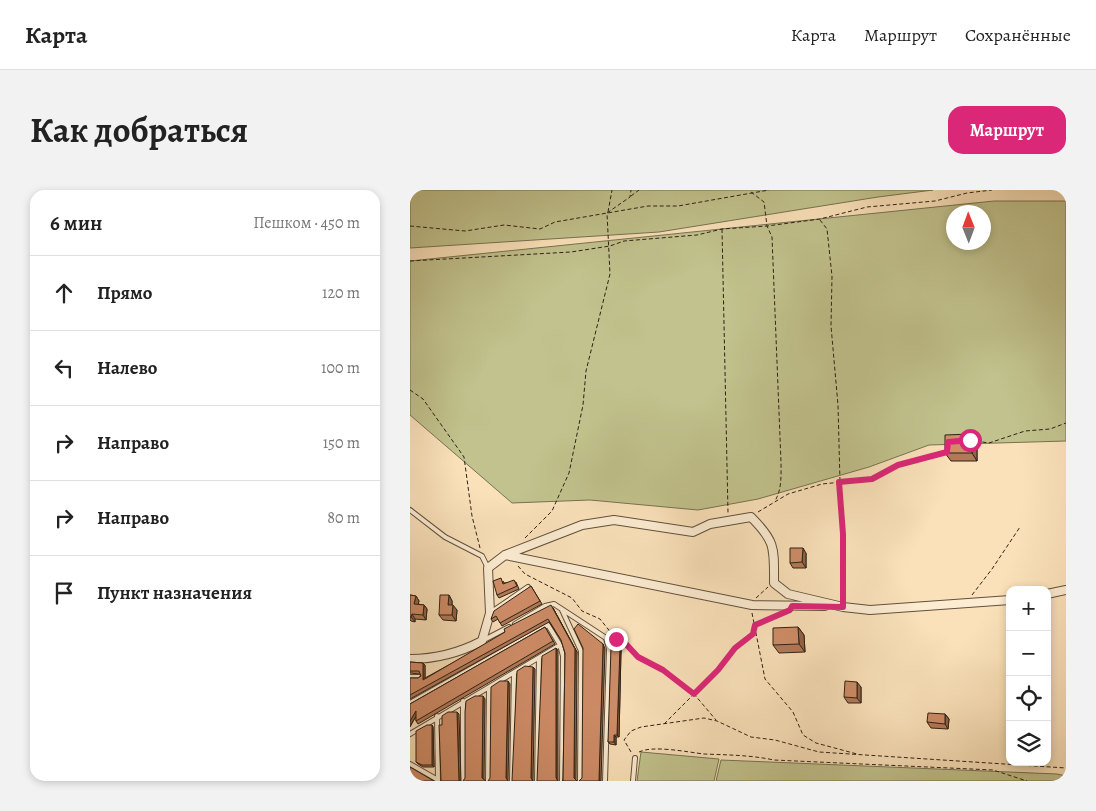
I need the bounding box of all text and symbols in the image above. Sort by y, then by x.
text: Карта [25,19,87,51]
text: Карта [791,23,836,47]
text: Маршрут [864,23,937,47]
text: Сохранённые [965,23,1071,47]
text: Как добраться [30,106,248,154]
button: Маршрут [948,106,1066,154]
north arrow [946,205,991,250]
text: 6 мин [50,209,102,237]
text: Пешком · 450 m [253,212,360,234]
icon: ahead [50,279,78,307]
text: Прямо [97,280,152,306]
text: 120 m [322,282,360,304]
icon: left [50,354,78,382]
text: Налево [97,355,157,381]
text: 100 m [321,357,360,379]
icon: right [50,429,78,457]
route start [959,429,982,452]
text: Направо [97,430,169,456]
text: 150 m [323,432,360,454]
icon: right [50,504,78,532]
text: Направо [97,505,169,531]
text: 80 m [327,507,360,529]
icon: arrive [50,579,78,607]
text: Пункт назначения [97,580,252,606]
map controls [1006,586,1051,766]
button: + [1006,586,1051,631]
route end [605,628,628,651]
button: − [1006,631,1051,676]
button: locate [1006,676,1051,721]
button: layers [1006,721,1051,766]

